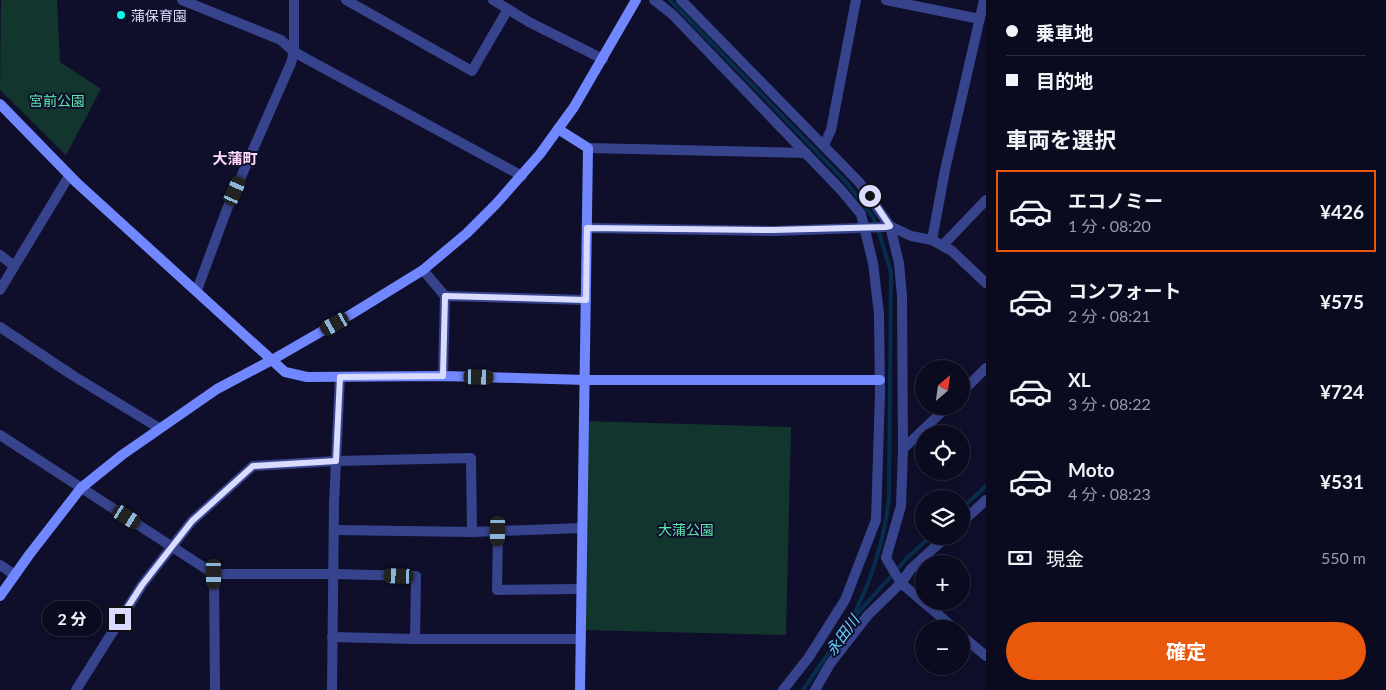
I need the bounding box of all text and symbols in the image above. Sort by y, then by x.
place label: 蒲保育園 [131,7,187,24]
marker: 蒲保育園 [115,9,127,21]
text: 乗車地 [1036,21,1093,44]
text: 目的地 [1036,69,1093,92]
park label: 宮前公園 [29,92,85,109]
text: 車両を選択 [1006,126,1116,153]
district label: 大蒲町 [212,149,258,167]
car [222,174,247,208]
route start [859,185,881,207]
icon: car [1008,189,1053,234]
text: エコノミー [1068,189,1163,212]
text: ¥426 [1320,200,1364,223]
text: 1 分 · 08:20 [1068,216,1151,235]
icon: car [1008,279,1053,324]
text: コンフォート [1068,279,1181,302]
text: ¥575 [1320,290,1364,313]
text: 2 分 · 08:21 [1068,306,1151,325]
car [318,310,351,338]
north arrow [915,360,970,415]
map controls [915,360,970,675]
text: XL [1068,368,1091,391]
car [463,369,494,385]
icon: car [1008,369,1053,414]
text: ¥724 [1320,380,1364,403]
text: 3 分 · 08:22 [1068,394,1151,413]
button: locate [915,425,970,480]
text: Moto [1068,458,1114,481]
icon: car [1008,459,1053,504]
text: ¥531 [1320,470,1364,493]
text: 4 分 · 08:23 [1068,484,1151,503]
button: layers [915,490,970,545]
car [110,503,143,531]
car [490,516,505,546]
park label: 大蒲公園 [658,521,714,538]
icon: cash [1006,544,1034,572]
text: 現金 [1046,547,1084,570]
text: 550 m [1321,548,1366,567]
button: + [915,555,970,610]
car [206,559,221,589]
car [383,568,414,584]
callout: 2 分 [42,602,102,636]
route end [109,608,131,630]
text: 2 分 [57,609,87,628]
water label: 永田川 [821,610,864,658]
button: − [915,620,970,675]
button: 確定 [1006,622,1366,680]

